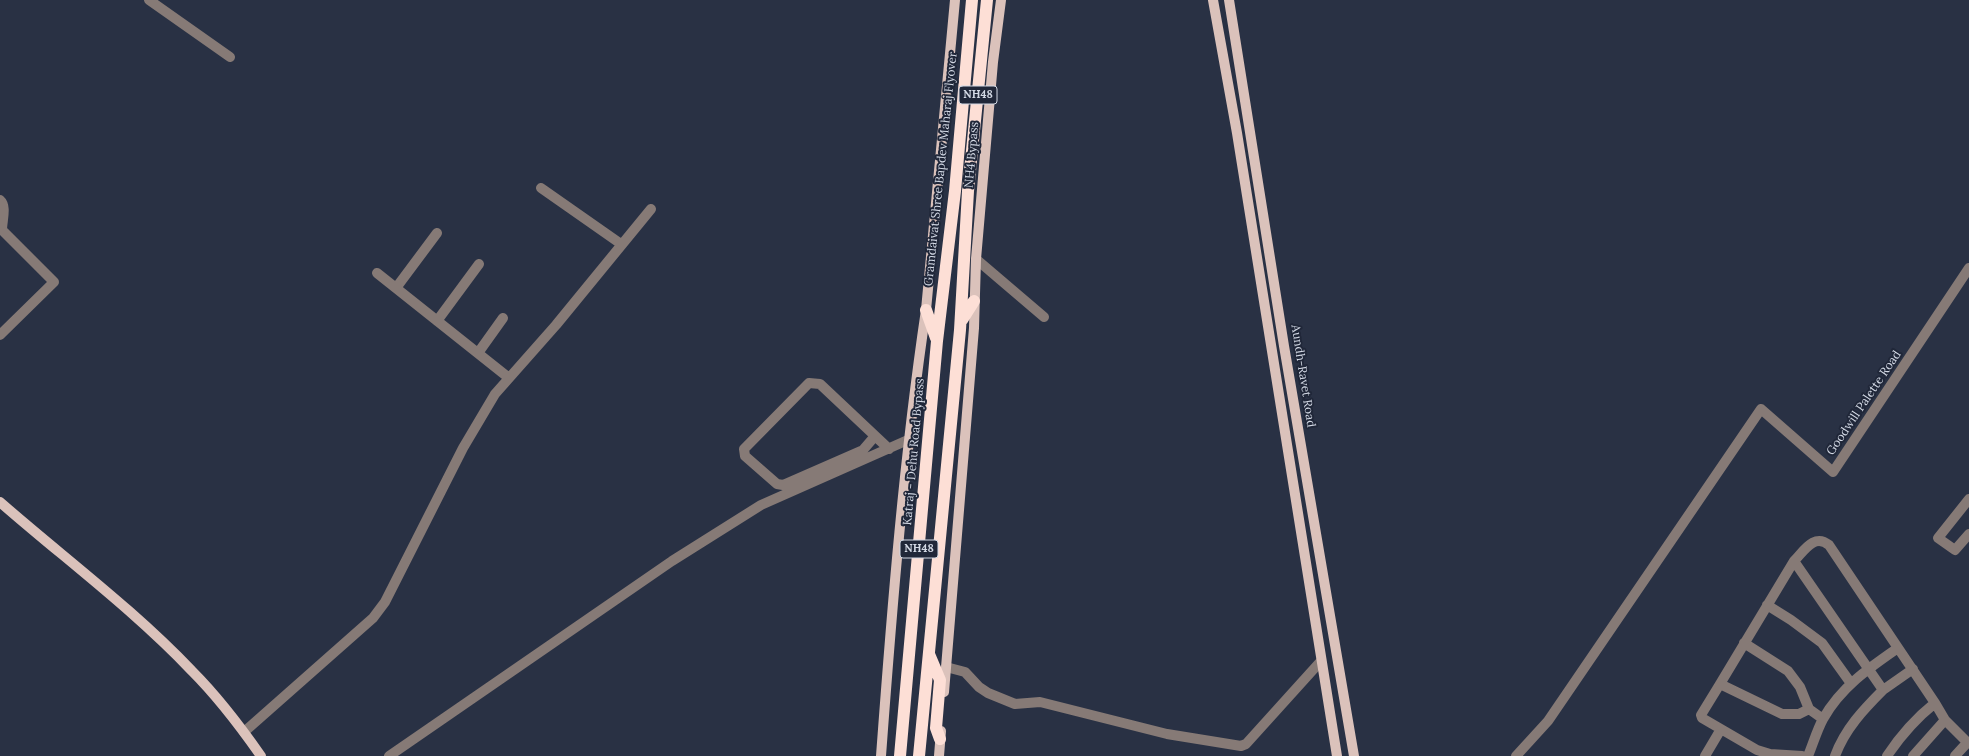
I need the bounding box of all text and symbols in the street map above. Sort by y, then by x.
street label: Gramdaivat Shree Bapdev Maharaj Flyover [922,51,960,287]
road number: NH48 [959,86,997,104]
street label: NH4 Bypass [962,121,982,189]
street label: Aundh-Ravet Road [1288,324,1318,428]
street label: Goodwill Palette Road [1824,348,1904,458]
street label: Katraj - Dehu Road Bypass [900,378,928,526]
road number: NH48 [900,540,938,558]

